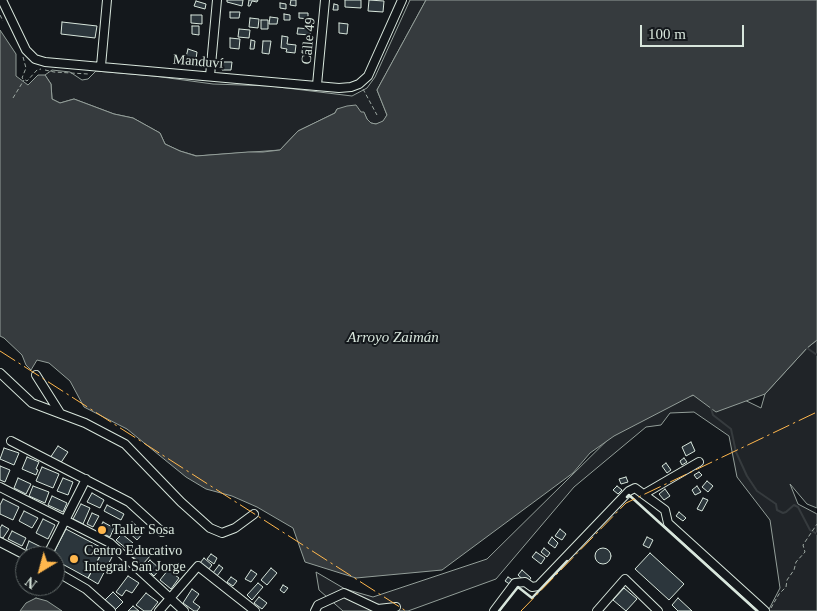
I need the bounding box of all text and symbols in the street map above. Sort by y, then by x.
scale bar [642,15,746,47]
street label: Calle 49 [299,17,319,65]
text: 100 m [648,26,686,42]
street label: Manduví [172,51,224,73]
water label: Arroyo Zaimán [347,329,439,347]
place label: Taller Sosa [112,522,174,538]
marker: Taller Sosa [96,524,108,536]
place label: Centro Educativo Integral San Jorge [84,543,186,576]
north arrow [15,546,65,596]
marker: Centro Educativo Integral San Jorge [68,553,80,565]
text: N [23,574,40,592]

